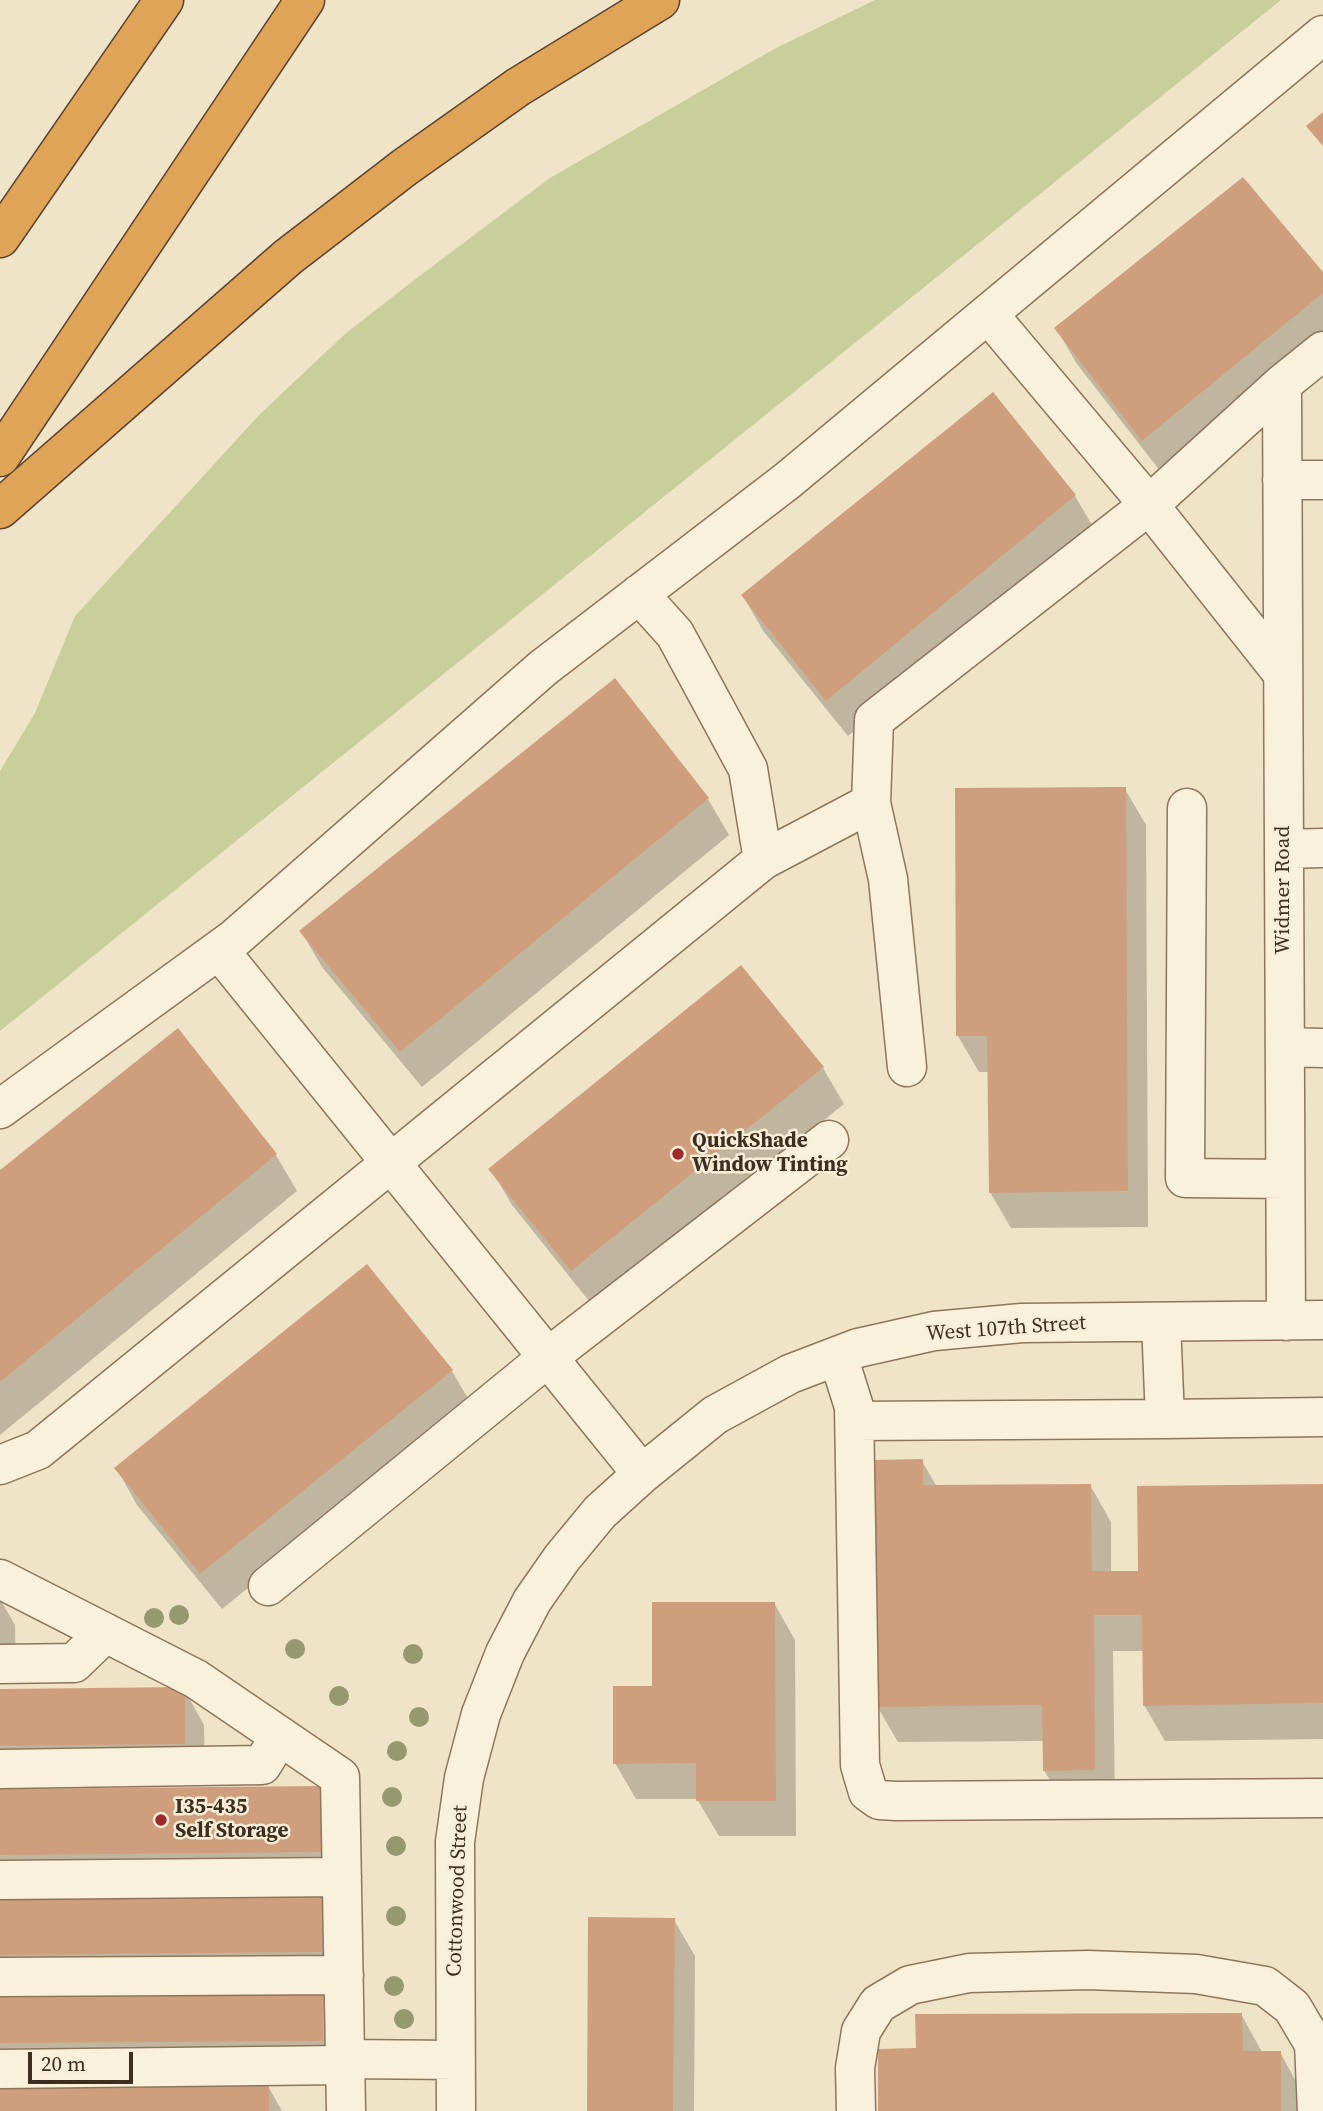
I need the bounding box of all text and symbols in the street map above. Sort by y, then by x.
street label: Widmer Road [1271,826,1297,954]
place label: QuickShade Window Tinting [692,1129,848,1179]
marker: QuickShade Window Tinting [670,1146,686,1162]
street label: West 107th Street [925,1311,1087,1347]
place label: I35-435 Self Storage [175,1795,289,1845]
street label: Cottonwood Street [442,1805,474,1977]
marker: I35-435 Self Storage [153,1812,169,1828]
scale bar [32,2038,136,2082]
text: 20 m [41,2049,86,2078]

